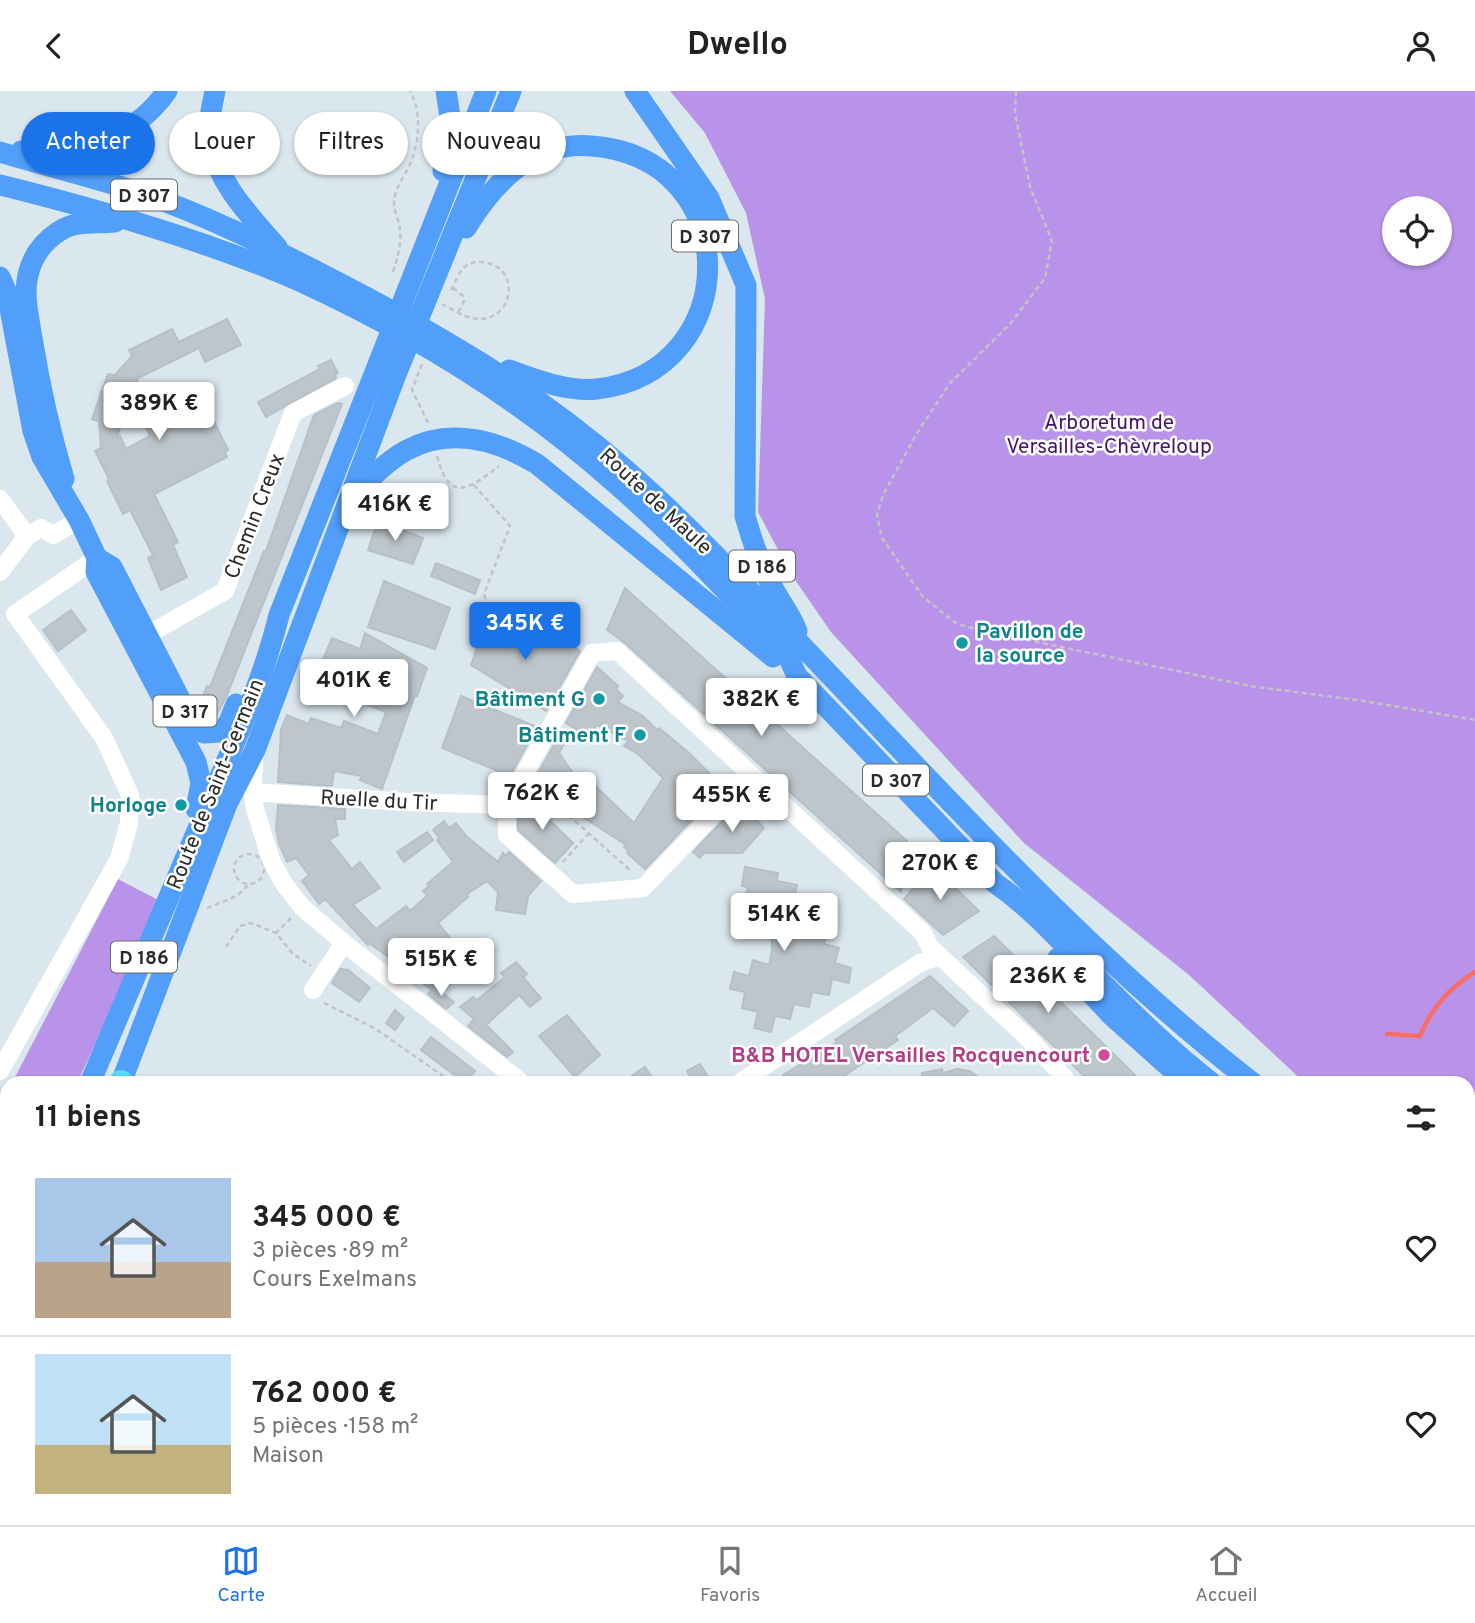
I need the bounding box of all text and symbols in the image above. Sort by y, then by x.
text: Dwello [687,26,788,66]
icon: back [35,27,73,65]
icon: person [1402,27,1440,65]
chip: Acheter [21,112,155,175]
chip: Louer [169,112,280,175]
chip: Filtres [294,112,408,175]
chip: Nouveau [422,112,566,175]
road number: D 307 [111,179,177,211]
map controls [1382,196,1452,266]
button: locate [1382,196,1452,266]
road number: D 307 [672,221,738,251]
pin: 389K € [102,383,216,442]
text: 389K € [119,390,199,419]
park label: Arboretum de Versailles-Chèvreloup [1006,410,1212,461]
street label: Route de Maule [593,443,717,561]
street label: Chemin Creux [219,450,292,583]
pin: 416K € [338,483,452,543]
text: 416K € [358,491,432,520]
road number: D 186 [729,551,795,581]
pin: 345K € [468,603,582,662]
text: 345K € [485,610,565,639]
place label: Pavillon de la source [976,619,1084,670]
marker: Pavillon de la source [954,635,970,651]
pin: 401K € [297,659,411,719]
text: 401K € [316,667,392,696]
street label: Route de Saint-Germain [162,675,271,894]
pin: 382K € [704,679,818,738]
text: 382K € [722,686,800,715]
place label: Bâtiment G [475,687,585,714]
marker: Bâtiment G [591,691,607,707]
road number: D 317 [154,695,216,727]
place label: Bâtiment F [518,723,626,750]
marker: Bâtiment F [632,727,648,743]
road number: D 307 [863,765,929,795]
pin: 762K € [485,773,599,832]
pin: 455K € [675,775,789,834]
text: 762K € [504,780,580,809]
text: 455K € [692,782,772,811]
street label: Ruelle du Tir [320,785,438,818]
place label: Horloge [90,793,167,820]
marker: Horloge [173,797,189,813]
pin: 270K € [883,843,997,902]
text: 270K € [901,850,979,879]
pin: 514K € [727,893,841,953]
text: 514K € [747,901,821,930]
pin: 515K € [384,939,498,998]
road number: D 186 [111,941,177,972]
text: 515K € [404,946,478,975]
pin: 236K € [991,955,1105,1015]
text: 236K € [1009,963,1087,992]
place label: B&B HOTEL Versailles Rocquencourt [731,1043,1090,1070]
marker: B&B HOTEL Versailles Rocquencourt [1096,1047,1112,1063]
icon: filters [1402,1099,1440,1137]
text: 11 biens [35,1100,142,1137]
text: 345 000 € [252,1200,401,1237]
icon: home [91,1206,175,1290]
icon: heart [1402,1229,1440,1267]
text: 3 pièces · 89 m² [252,1237,408,1266]
text: Cours Exelmans [252,1266,417,1295]
text: 762 000 € [252,1376,397,1413]
icon: home [91,1382,175,1466]
icon: heart [1402,1405,1440,1443]
text: 5 pièces · 158 m² [252,1413,418,1442]
text: Maison [252,1442,324,1471]
tab: Carte [217,1542,265,1608]
tab: Favoris [700,1542,760,1608]
tab: Accueil [1195,1542,1258,1608]

